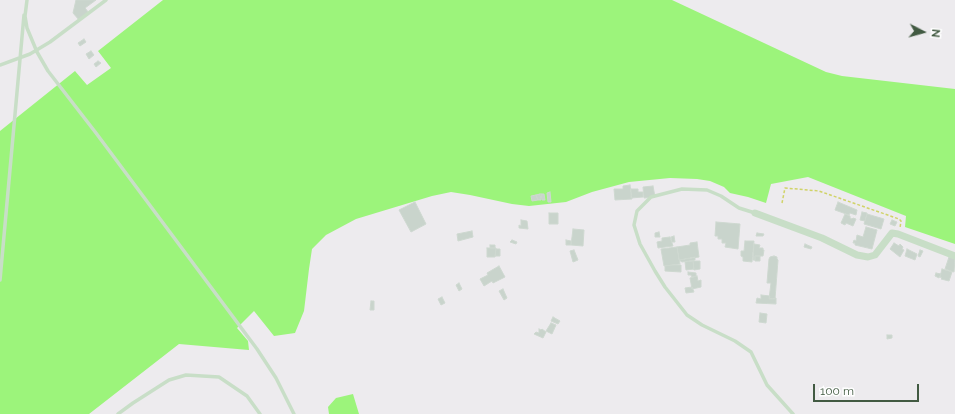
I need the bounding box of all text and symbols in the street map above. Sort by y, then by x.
north arrow [903,12,943,52]
text: N [929,28,942,38]
scale bar [815,376,921,402]
text: 100 m [820,384,854,398]

